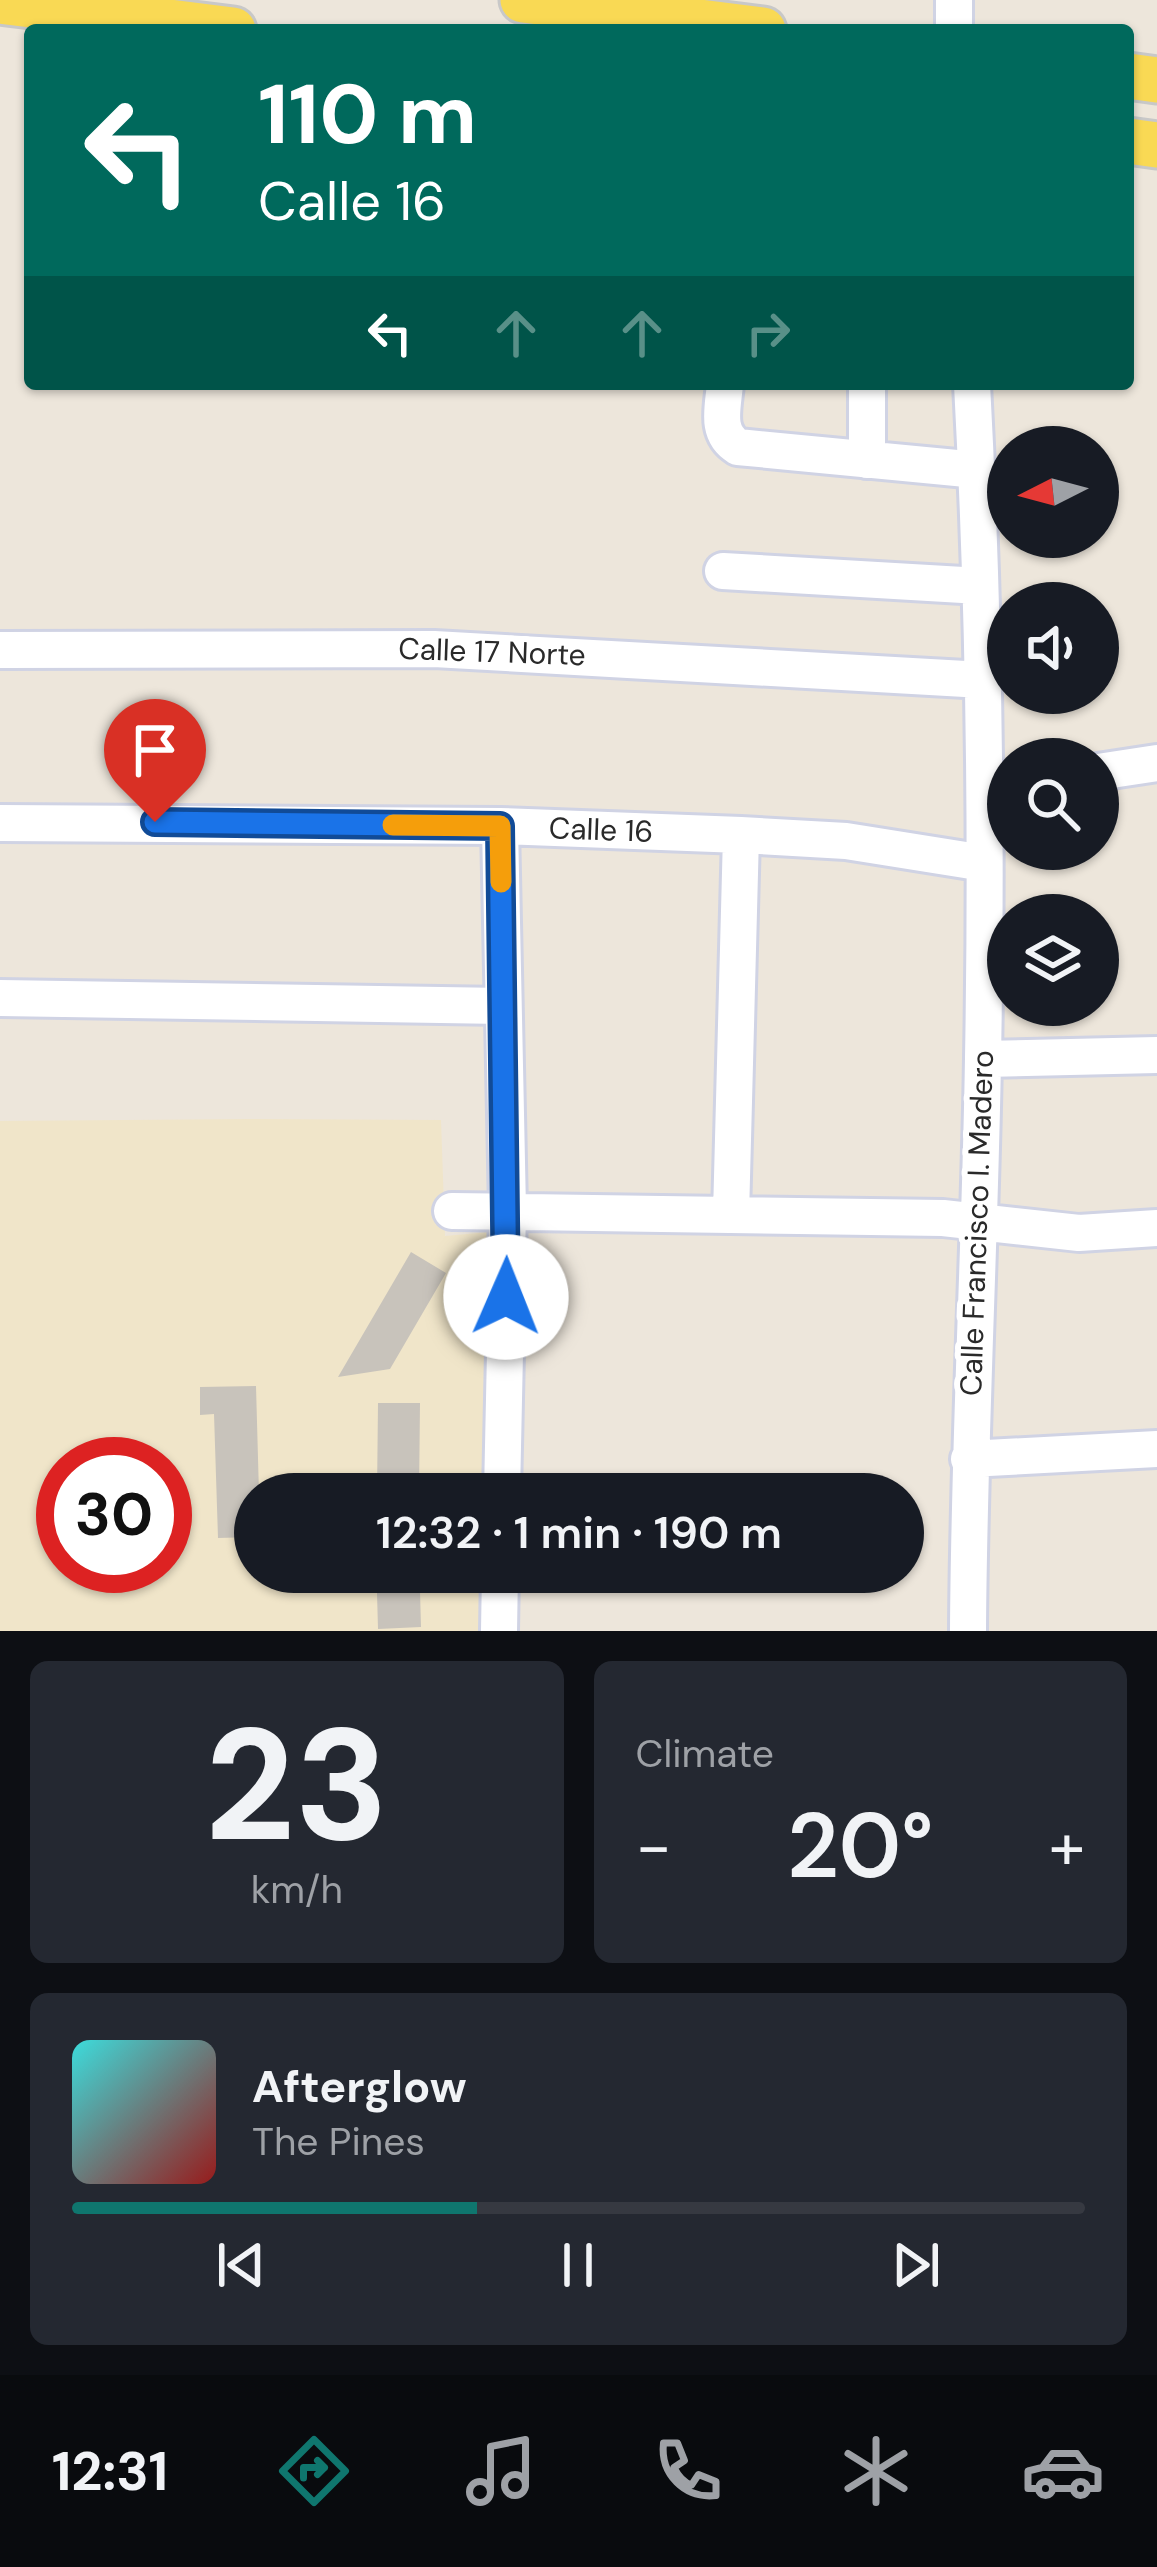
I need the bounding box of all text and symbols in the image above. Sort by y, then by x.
text: 110 m [258,60,477,169]
icon: left [60,72,216,228]
text: Calle 16 [258,166,446,237]
icon: left [357,300,423,366]
icon: ahead [483,300,549,366]
icon: ahead [609,300,675,366]
icon: right [735,300,801,366]
north arrow [987,426,1119,558]
map controls [987,426,1119,1026]
button: sound [987,582,1119,714]
street label: Calle 17 Norte [398,629,586,674]
pin [104,699,206,822]
icon: arrive [122,717,188,783]
button: search [987,738,1119,870]
street label: Calle 16 [548,808,654,851]
button: layers [987,894,1119,1026]
street label: Calle Francisco I. Madero [951,1049,1002,1397]
position arrow [443,1234,569,1360]
speed limit sign: 30 [36,1437,192,1593]
text: 12:32 · 1 min · 190 m [376,1503,782,1562]
text: 23 [205,1684,389,1887]
text: Climate [636,1728,774,1779]
text: 20° [787,1788,933,1905]
text: − [636,1804,672,1889]
text: + [1049,1804,1085,1889]
text: km/h [251,1864,343,1915]
text: Afterglow [252,2057,467,2116]
text: The Pines [252,2116,425,2167]
icon: previous [208,2232,274,2298]
icon: pause [545,2232,611,2298]
icon: next [883,2232,949,2298]
icon: directions [272,2429,356,2513]
icon: music [459,2429,543,2513]
icon: phone [646,2429,730,2513]
icon: climate [834,2429,918,2513]
icon: car [1021,2429,1105,2513]
text: 12:31 [52,2436,168,2507]

